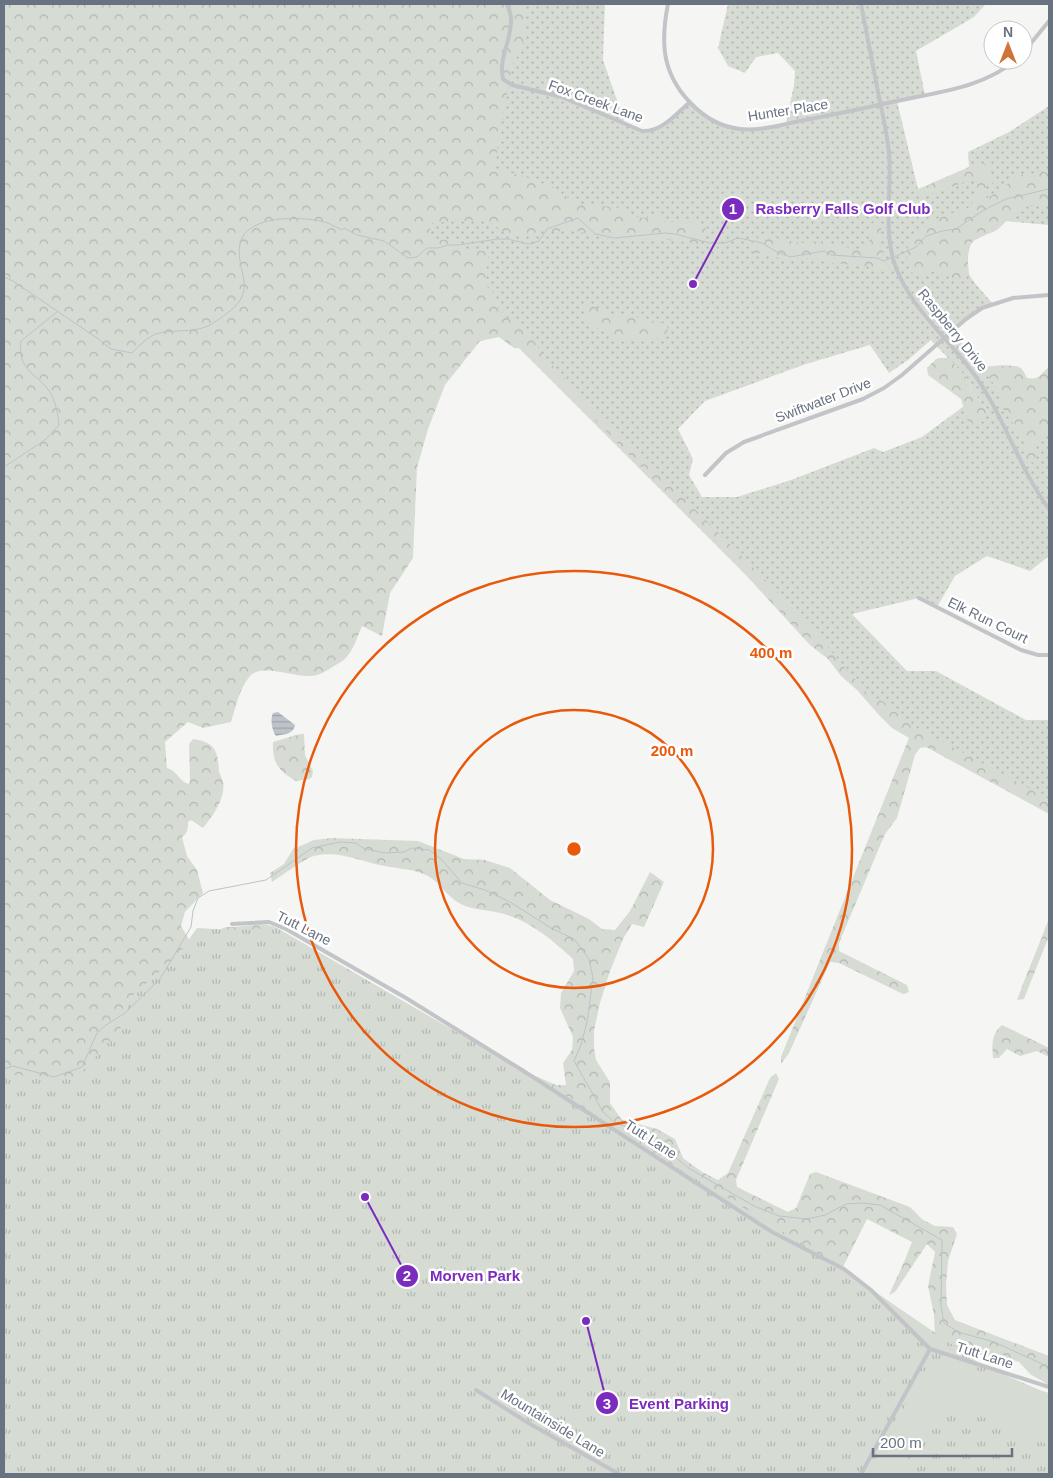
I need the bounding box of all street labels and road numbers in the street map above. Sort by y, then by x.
street label: Fox Creek Lane [546,76,646,126]
street label: Hunter Place [747,96,829,124]
street label: Raspberry Drive [915,286,991,374]
street label: Swiftwater Drive [773,374,873,426]
street label: Elk Run Court [945,594,1031,646]
street label: Tutt Lane [274,908,334,949]
street label: Tutt Lane [622,1116,680,1162]
street label: Tutt Lane [955,1338,1016,1372]
street label: Mountainside Lane [498,1386,608,1460]

